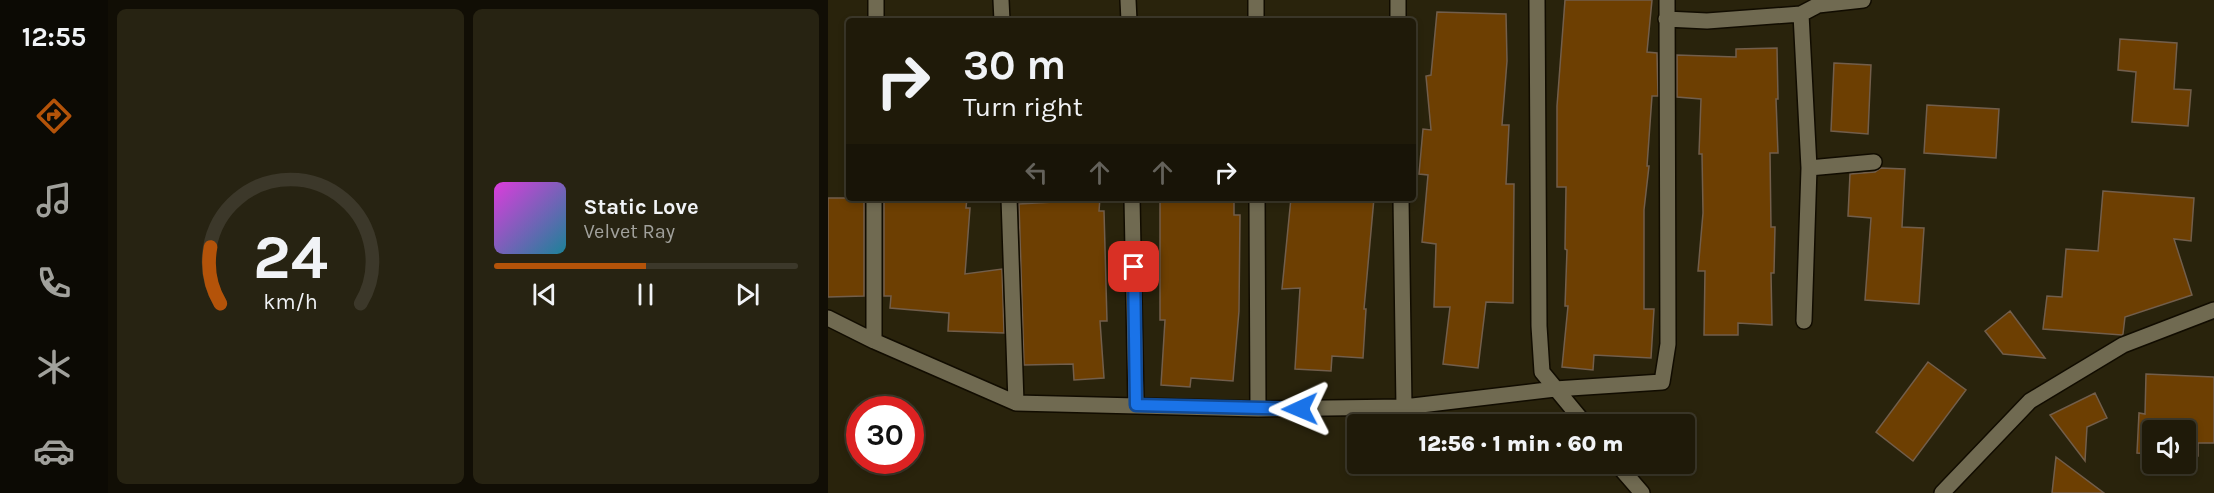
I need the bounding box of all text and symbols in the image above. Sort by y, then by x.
text: 12:55 [22,21,86,53]
text: 30 m [963,40,1066,90]
icon: right [864,42,942,120]
text: Turn right [963,91,1083,123]
icon: directions [33,95,75,137]
icon: left [1020,156,1053,189]
icon: ahead [1083,156,1116,189]
icon: ahead [1146,156,1179,189]
icon: right [1209,156,1242,189]
icon: music [33,179,75,221]
text: Static Love [584,194,699,220]
text: Velvet Ray [584,220,675,243]
text: 24 [253,221,328,294]
pin [1108,241,1159,292]
icon: arrive [1117,250,1150,283]
icon: phone [33,262,75,304]
icon: previous [528,278,561,311]
icon: pause [629,278,662,311]
icon: next [731,278,764,311]
text: km/h [263,289,317,314]
icon: climate [33,346,75,388]
position arrow [1268,377,1332,441]
speed limit sign: 30 [846,396,924,474]
map controls [2142,420,2196,474]
button: sound [2142,420,2196,474]
icon: car [33,430,75,472]
text: 12:56 · 1 min · 60 m [1418,431,1624,457]

